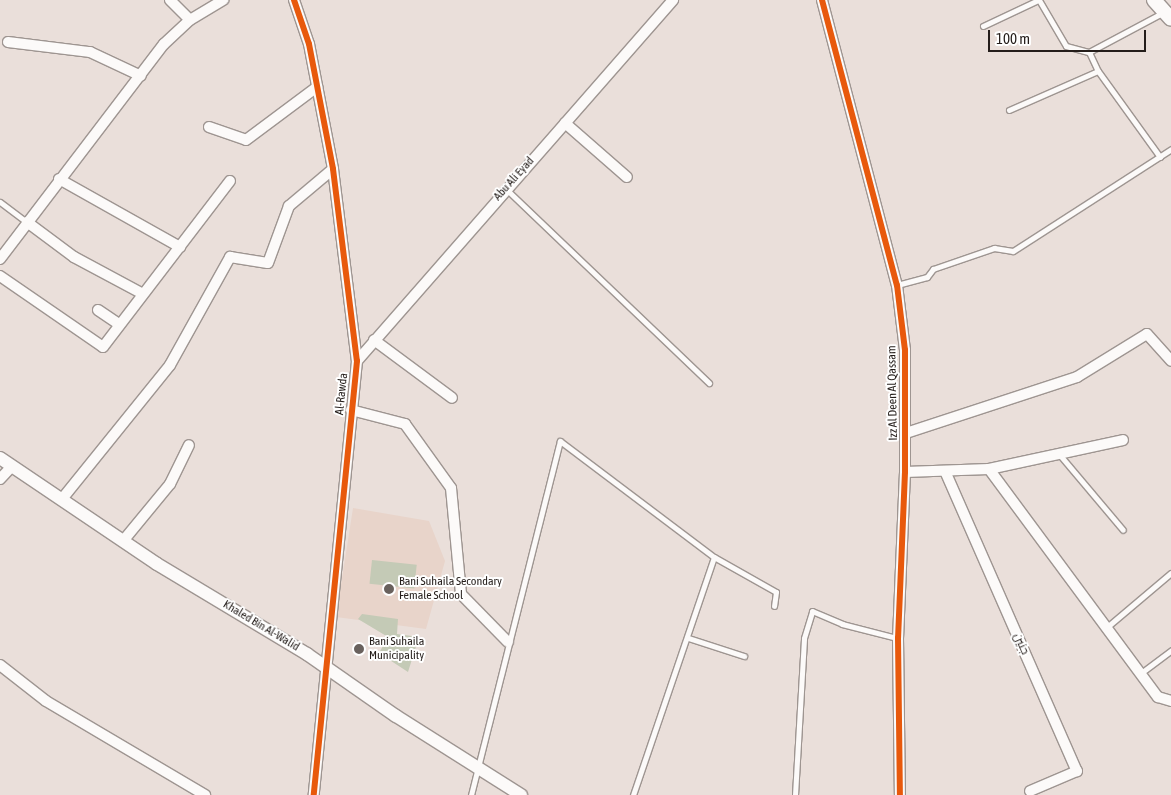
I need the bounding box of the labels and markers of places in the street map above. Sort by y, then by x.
place label: Bani Suhaila Secondary Female School [399,575,502,603]
marker: Bani Suhaila Secondary Female School [383,583,395,595]
place label: Bani Suhaila Municipality [369,635,424,663]
marker: Bani Suhaila Municipality [353,643,365,655]

